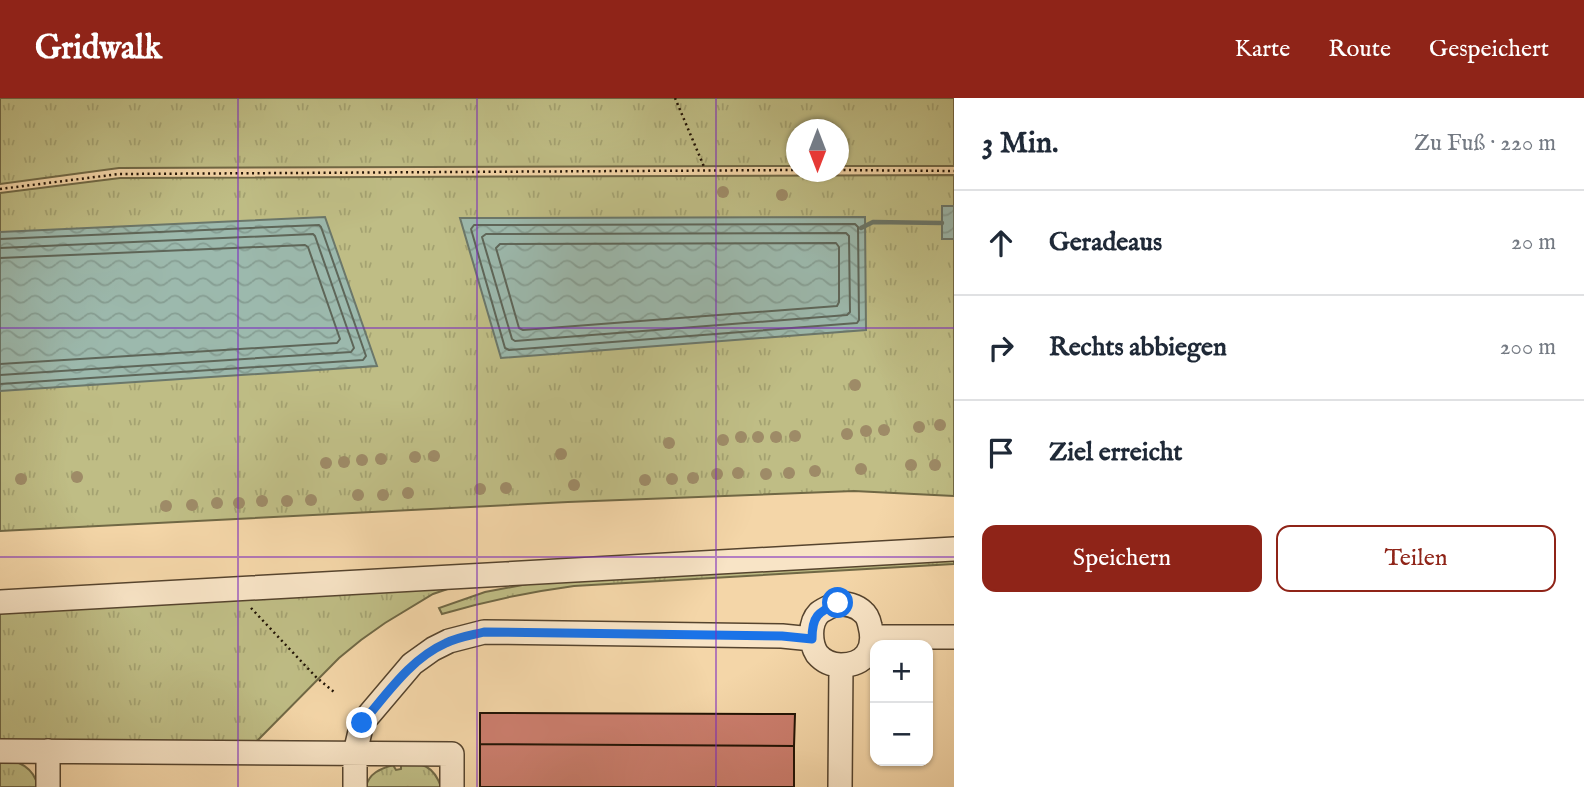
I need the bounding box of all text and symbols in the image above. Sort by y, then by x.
text: Gridwalk [35,28,162,70]
text: Karte [1235,34,1290,65]
text: Route [1328,34,1391,65]
text: Gespeichert [1429,34,1549,65]
north arrow [786,119,849,182]
text: 3 Min. [982,125,1058,163]
text: Zu Fuß · 220 m [1414,129,1556,158]
icon: ahead [982,224,1020,262]
text: Geradeaus [1049,226,1162,259]
text: 20 m [1511,228,1556,257]
icon: right [982,329,1020,367]
text: Rechts abbiegen [1049,331,1227,364]
text: 200 m [1500,333,1556,362]
icon: arrive [982,434,1020,472]
text: Ziel erreicht [1049,436,1182,469]
button: Speichern [982,525,1262,592]
button: Teilen [1276,525,1556,592]
route start [822,587,853,618]
map controls [870,640,933,766]
button: + [870,640,933,703]
button: − [870,703,933,766]
route end [346,707,377,738]

